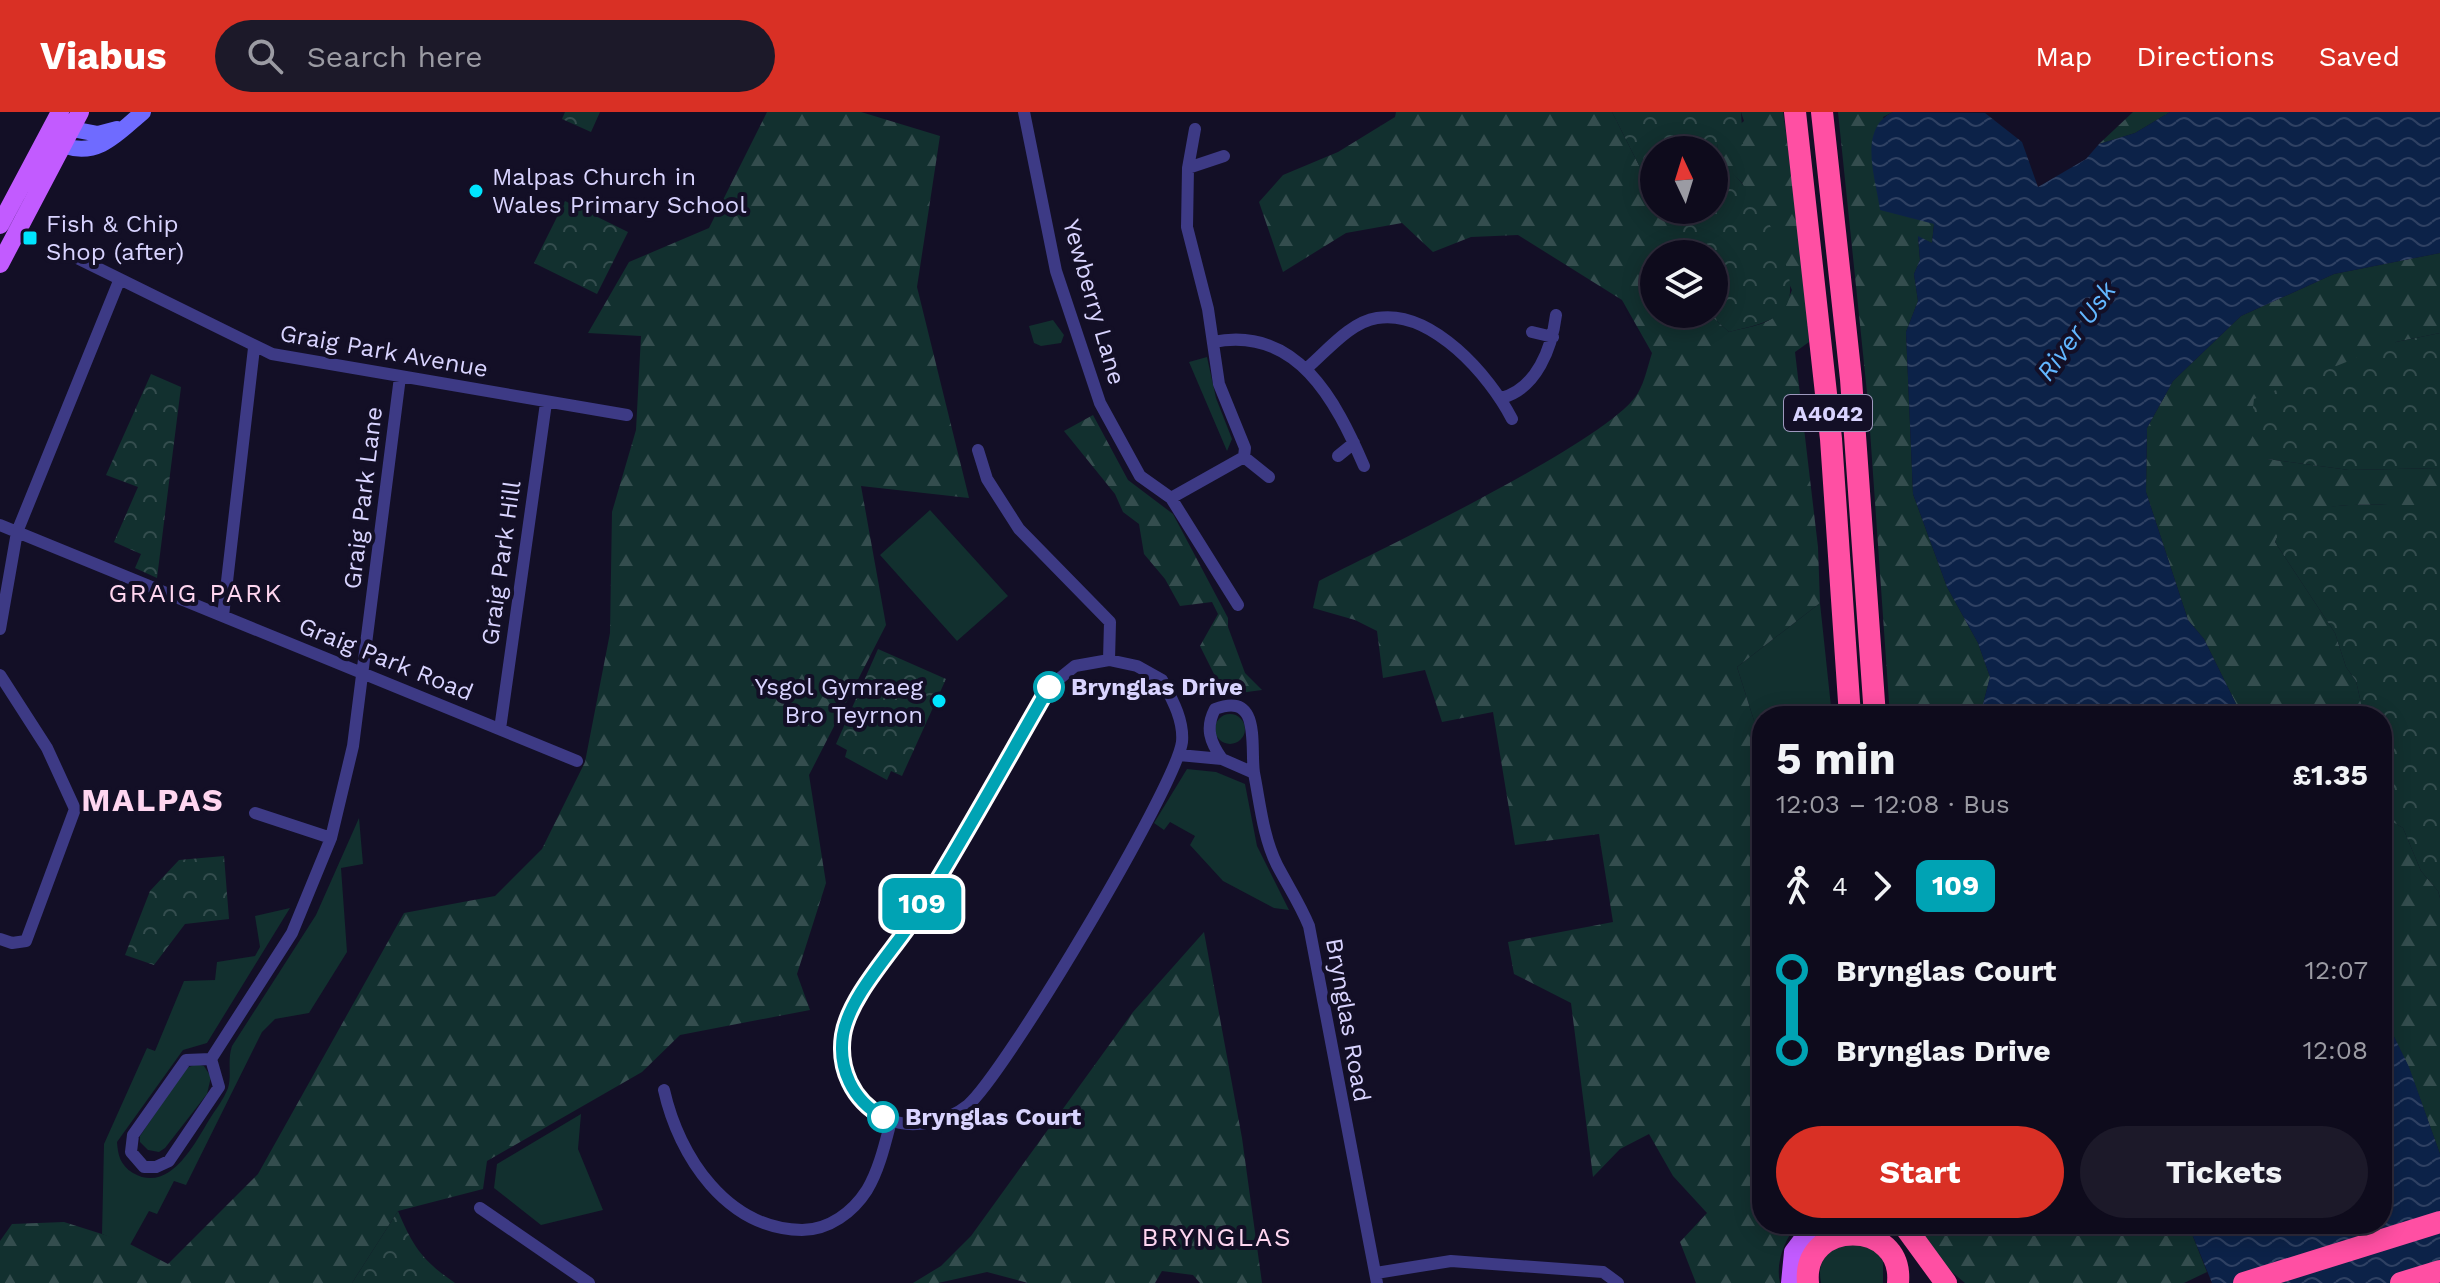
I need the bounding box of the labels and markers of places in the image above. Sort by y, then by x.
place label: Malpas Church in Wales Primary School [492,163,747,219]
marker: Malpas Church in Wales Primary School [467,182,485,200]
place label: Fish & Chip Shop (after) [46,210,184,266]
marker: Fish & Chip Shop (after) [21,229,39,247]
marker: Brynglas Drive [1034,672,1064,702]
place label: Ysgol Gymraeg Bro Teyrnon [754,673,923,729]
place label: Brynglas Drive [1071,673,1243,701]
marker: Ysgol Gymraeg Bro Teyrnon [930,692,948,710]
marker: Brynglas Court [868,1102,898,1132]
place label: Brynglas Court [905,1103,1082,1131]

